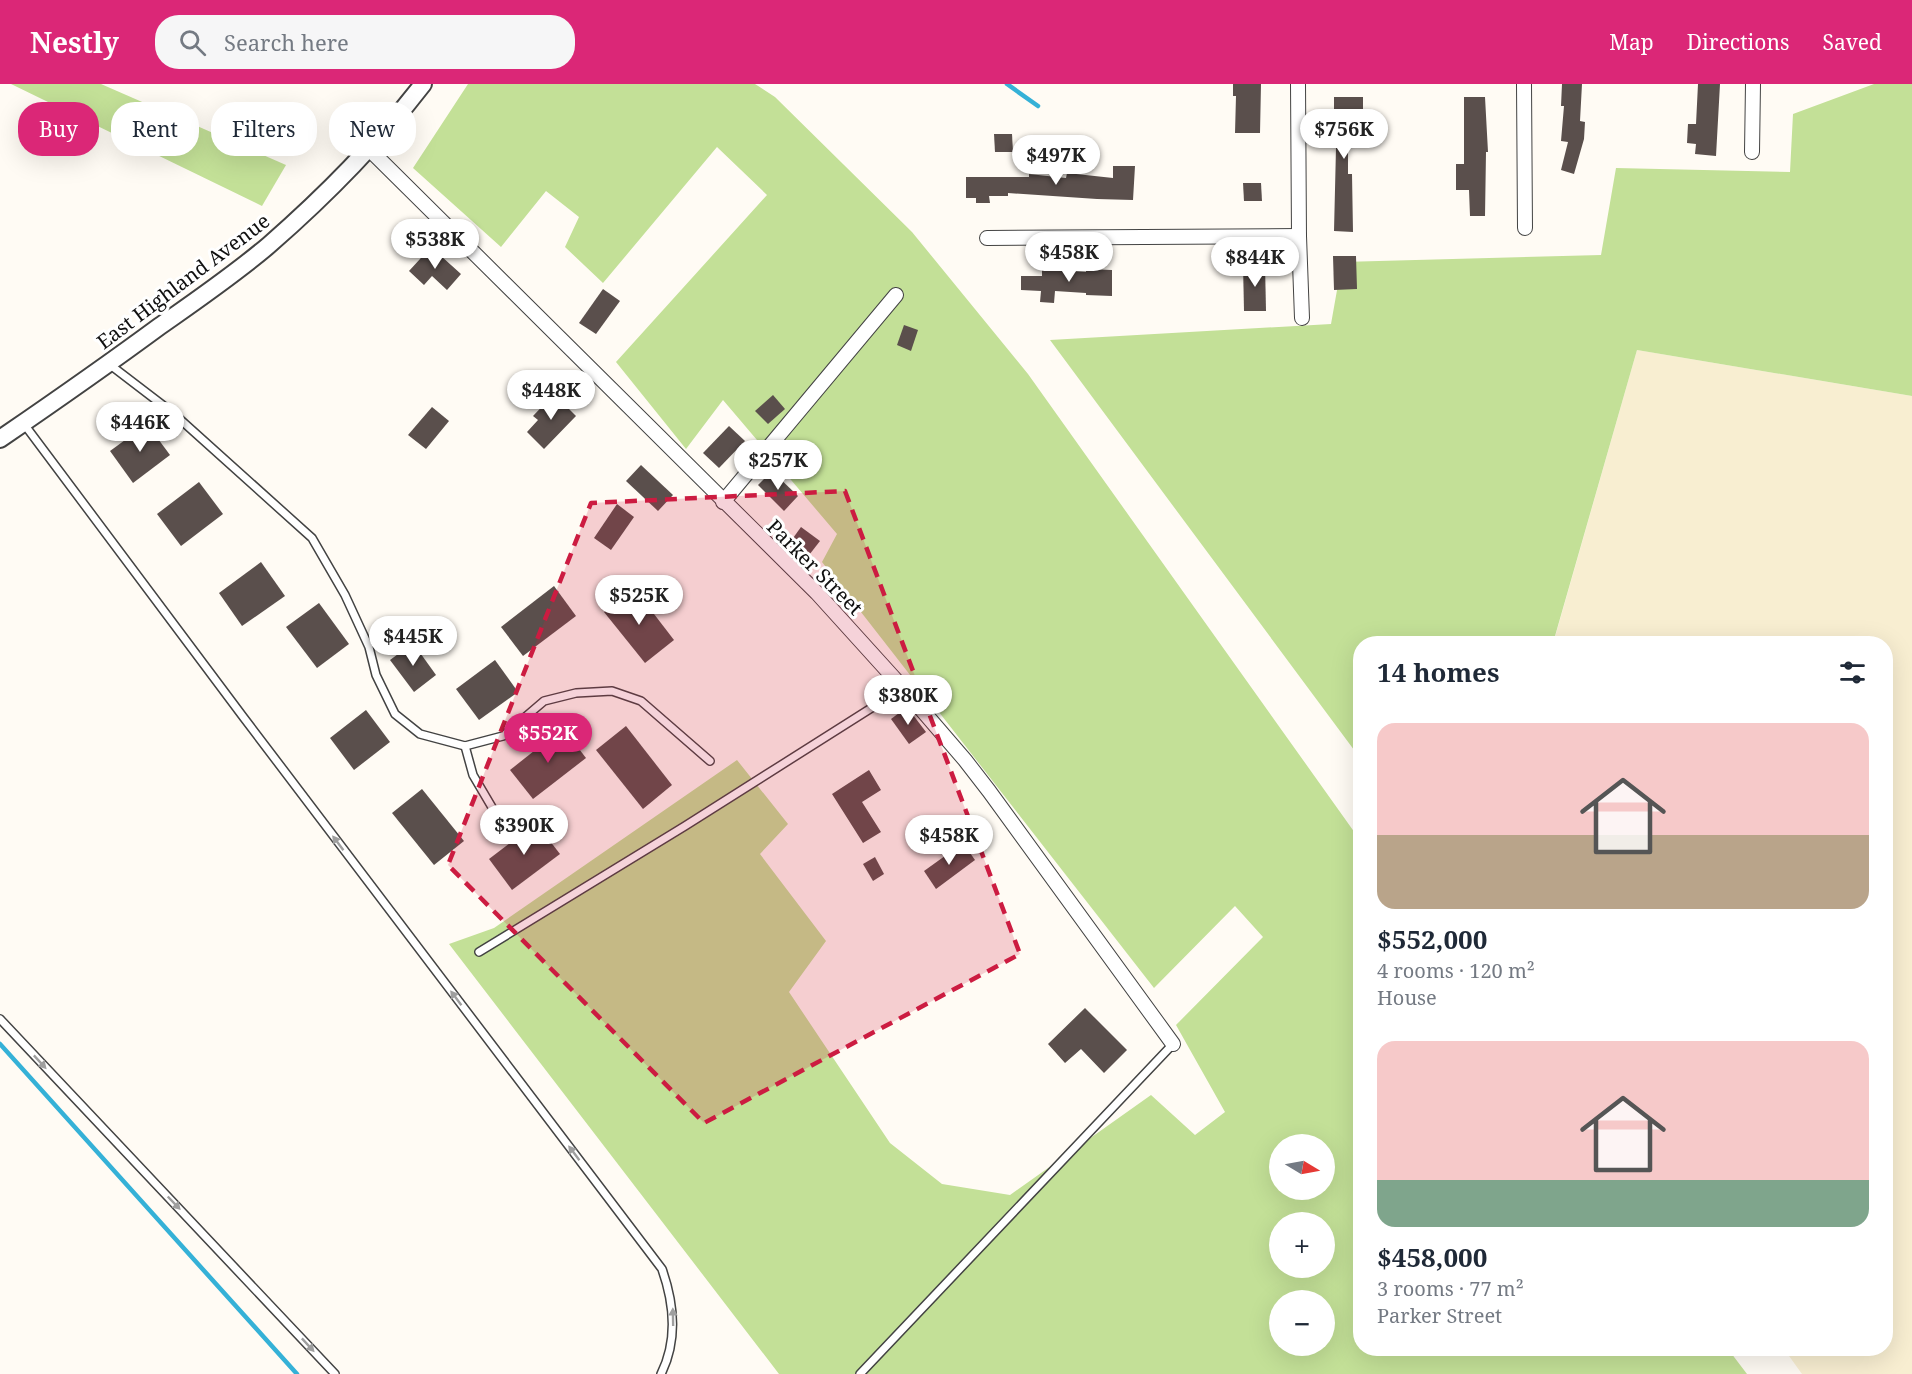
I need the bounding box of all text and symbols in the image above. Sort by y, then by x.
search box [155,15,575,69]
text: Nestly [30,23,119,61]
icon: search [176,26,209,59]
text: Search here [224,27,349,57]
text: Map [1609,28,1654,56]
text: Directions [1687,28,1789,56]
text: Saved [1822,28,1882,56]
chip: Buy [18,102,99,156]
chip: Rent [111,102,199,156]
chip: Filters [211,102,317,156]
chip: New [329,102,416,156]
pin: $756K [1302,109,1386,160]
text: $756K [1314,115,1374,142]
pin: $497K [1014,135,1098,186]
text: $497K [1026,141,1086,168]
street label: East Highland Avenue [91,207,275,355]
pin: $538K [393,219,477,270]
text: $538K [405,225,465,252]
pin: $458K [1027,232,1111,283]
pin: $844K [1213,237,1297,288]
text: $458K [1039,238,1099,265]
text: $844K [1225,243,1285,270]
pin: $448K [509,370,593,421]
text: $448K [521,376,581,403]
pin: $446K [98,402,182,453]
text: $446K [110,408,170,435]
pin: $257K [736,440,820,491]
text: $257K [748,446,808,473]
street label: Parker Street [761,513,869,621]
pin: $525K [597,575,681,626]
text: $525K [609,581,669,608]
pin: $445K [371,616,455,667]
text: $445K [383,622,443,649]
text: 14 homes [1377,654,1499,690]
icon: filters [1836,656,1869,689]
pin: $380K [866,675,950,726]
text: $380K [878,681,938,708]
pin: $552K [506,713,590,764]
text: $552K [518,719,578,746]
icon: home [1569,762,1677,870]
pin: $390K [482,805,566,856]
text: $390K [494,811,554,838]
pin: $458K [907,815,991,866]
text: $458K [919,821,979,848]
one-way arrow [333,835,345,850]
text: $552,000 [1377,921,1487,957]
text: 4 rooms · 120 m² [1377,957,1535,984]
text: House [1377,984,1437,1011]
one-way arrow [450,991,462,1007]
one-way arrow [33,1054,46,1069]
icon: home [1569,1080,1677,1188]
north arrow [1269,1134,1335,1200]
map controls [1269,1134,1335,1356]
one-way arrow [569,1146,581,1161]
one-way arrow [167,1196,181,1211]
button: + [1269,1212,1335,1278]
text: $458,000 [1377,1239,1487,1275]
text: 3 rooms · 77 m² [1377,1275,1524,1302]
button: − [1269,1290,1335,1356]
text: Parker Street [1377,1302,1502,1329]
one-way arrow [668,1308,678,1327]
one-way arrow [301,1337,314,1352]

